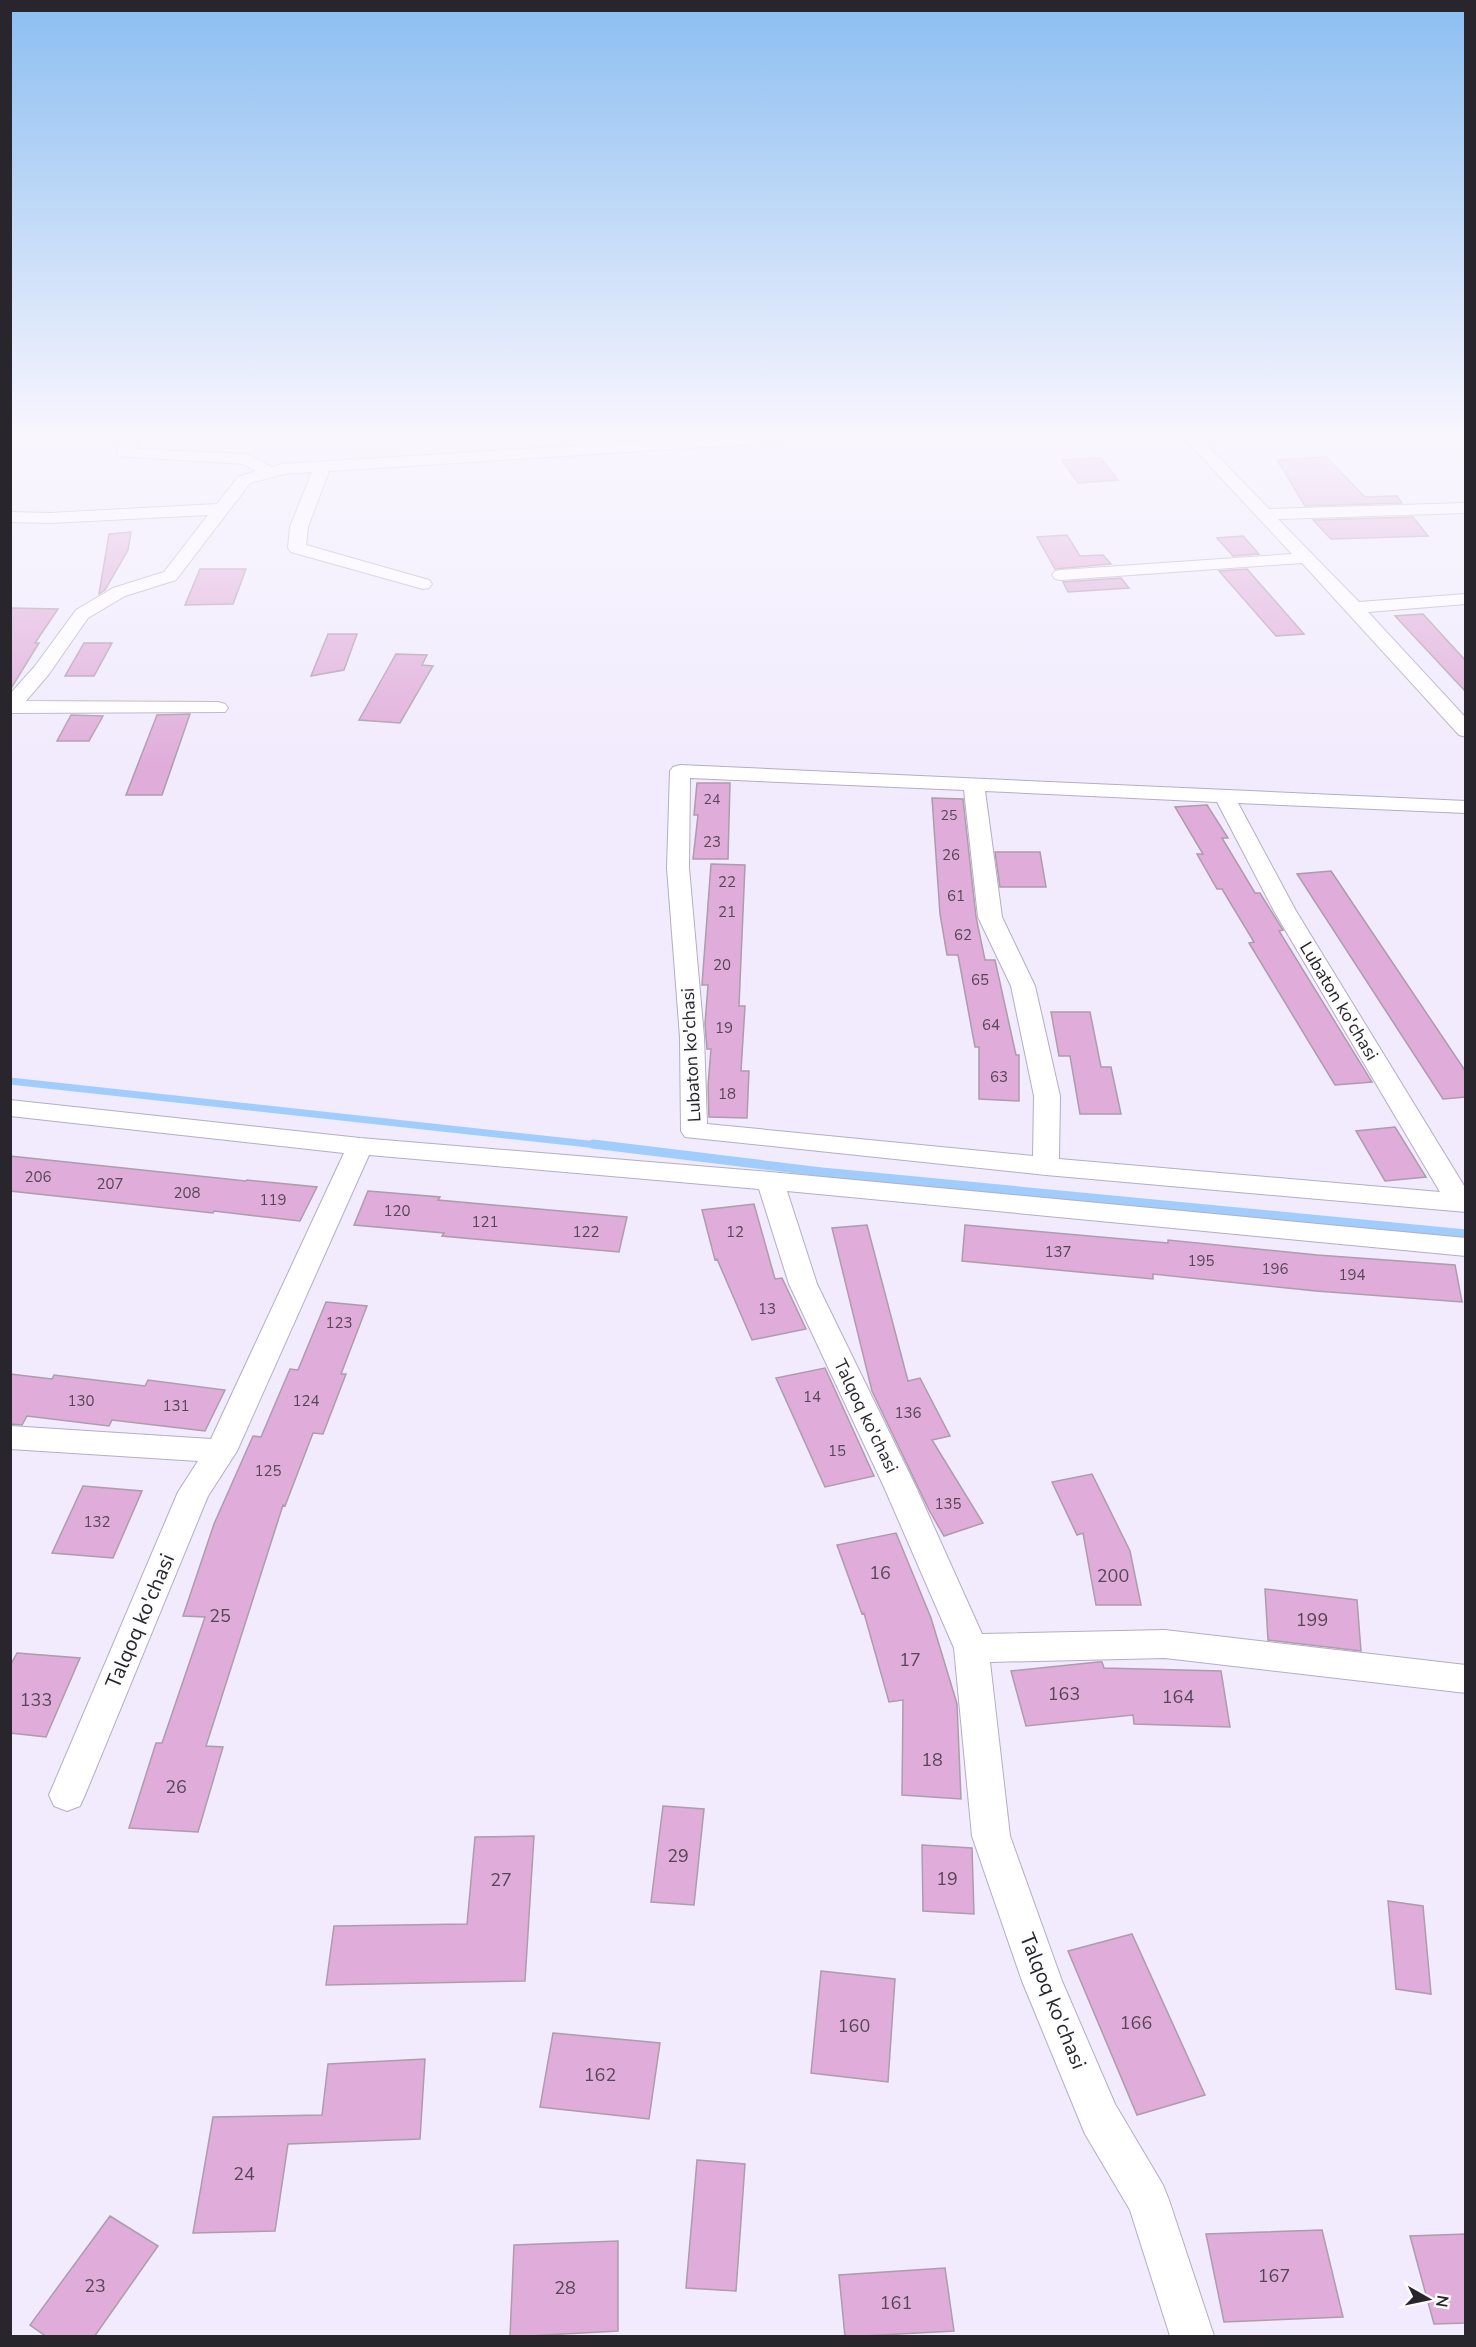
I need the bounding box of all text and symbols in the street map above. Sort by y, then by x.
house number: 24 [704,790,720,809]
house number: 25 [941,806,957,825]
house number: 23 [703,832,721,852]
house number: 26 [942,845,960,865]
house number: 22 [718,872,736,892]
house number: 61 [947,886,965,906]
house number: 21 [718,902,736,922]
house number: 62 [954,925,972,945]
street label: Lubaton ko'chasi [1294,937,1384,1065]
house number: 20 [713,955,731,975]
house number: 65 [971,970,989,990]
street label: Lubaton ko'chasi [675,987,707,1123]
house number: 64 [982,1015,1000,1035]
house number: 19 [715,1018,733,1038]
house number: 63 [990,1067,1008,1087]
house number: 18 [718,1084,736,1104]
house number: 206 [24,1167,52,1187]
house number: 207 [96,1174,124,1194]
house number: 208 [173,1183,201,1203]
house number: 119 [259,1190,287,1210]
house number: 120 [383,1201,411,1221]
house number: 121 [471,1212,499,1232]
house number: 122 [572,1222,600,1242]
house number: 12 [726,1222,744,1242]
house number: 137 [1044,1242,1072,1262]
house number: 195 [1187,1251,1215,1271]
house number: 196 [1261,1259,1289,1279]
house number: 194 [1338,1265,1366,1285]
house number: 13 [758,1299,776,1319]
house number: 123 [325,1313,353,1333]
street label: Talqoq ko'chasi [828,1355,904,1477]
house number: 14 [803,1387,821,1407]
house number: 130 [67,1391,95,1411]
house number: 124 [292,1391,320,1411]
house number: 131 [162,1396,190,1416]
house number: 136 [894,1403,922,1423]
house number: 15 [828,1441,846,1461]
house number: 125 [254,1461,282,1481]
house number: 135 [934,1494,962,1514]
house number: 132 [83,1512,111,1532]
street label: Talqoq ko'chasi [99,1549,181,1693]
house number: 16 [869,1561,891,1585]
house number: 200 [1097,1564,1129,1588]
house number: 25 [209,1604,231,1628]
house number: 199 [1296,1608,1328,1632]
house number: 17 [899,1648,921,1672]
house number: 163 [1048,1682,1080,1706]
house number: 164 [1162,1685,1194,1709]
house number: 133 [20,1688,52,1712]
house number: 18 [921,1748,943,1772]
house number: 26 [165,1775,187,1799]
house number: 29 [667,1844,689,1868]
house number: 19 [936,1867,958,1891]
house number: 27 [490,1868,512,1892]
street label: Talqoq ko'chasi [1013,1929,1093,2073]
house number: 166 [1120,2011,1152,2035]
house number: 160 [838,2014,870,2038]
house number: 162 [584,2063,616,2087]
house number: 24 [233,2162,255,2186]
house number: 167 [1258,2264,1290,2288]
north arrow [1398,2269,1458,2329]
house number: 23 [84,2274,106,2298]
house number: 28 [554,2276,576,2300]
house number: 161 [880,2291,912,2315]
text: N [1430,2294,1454,2309]

